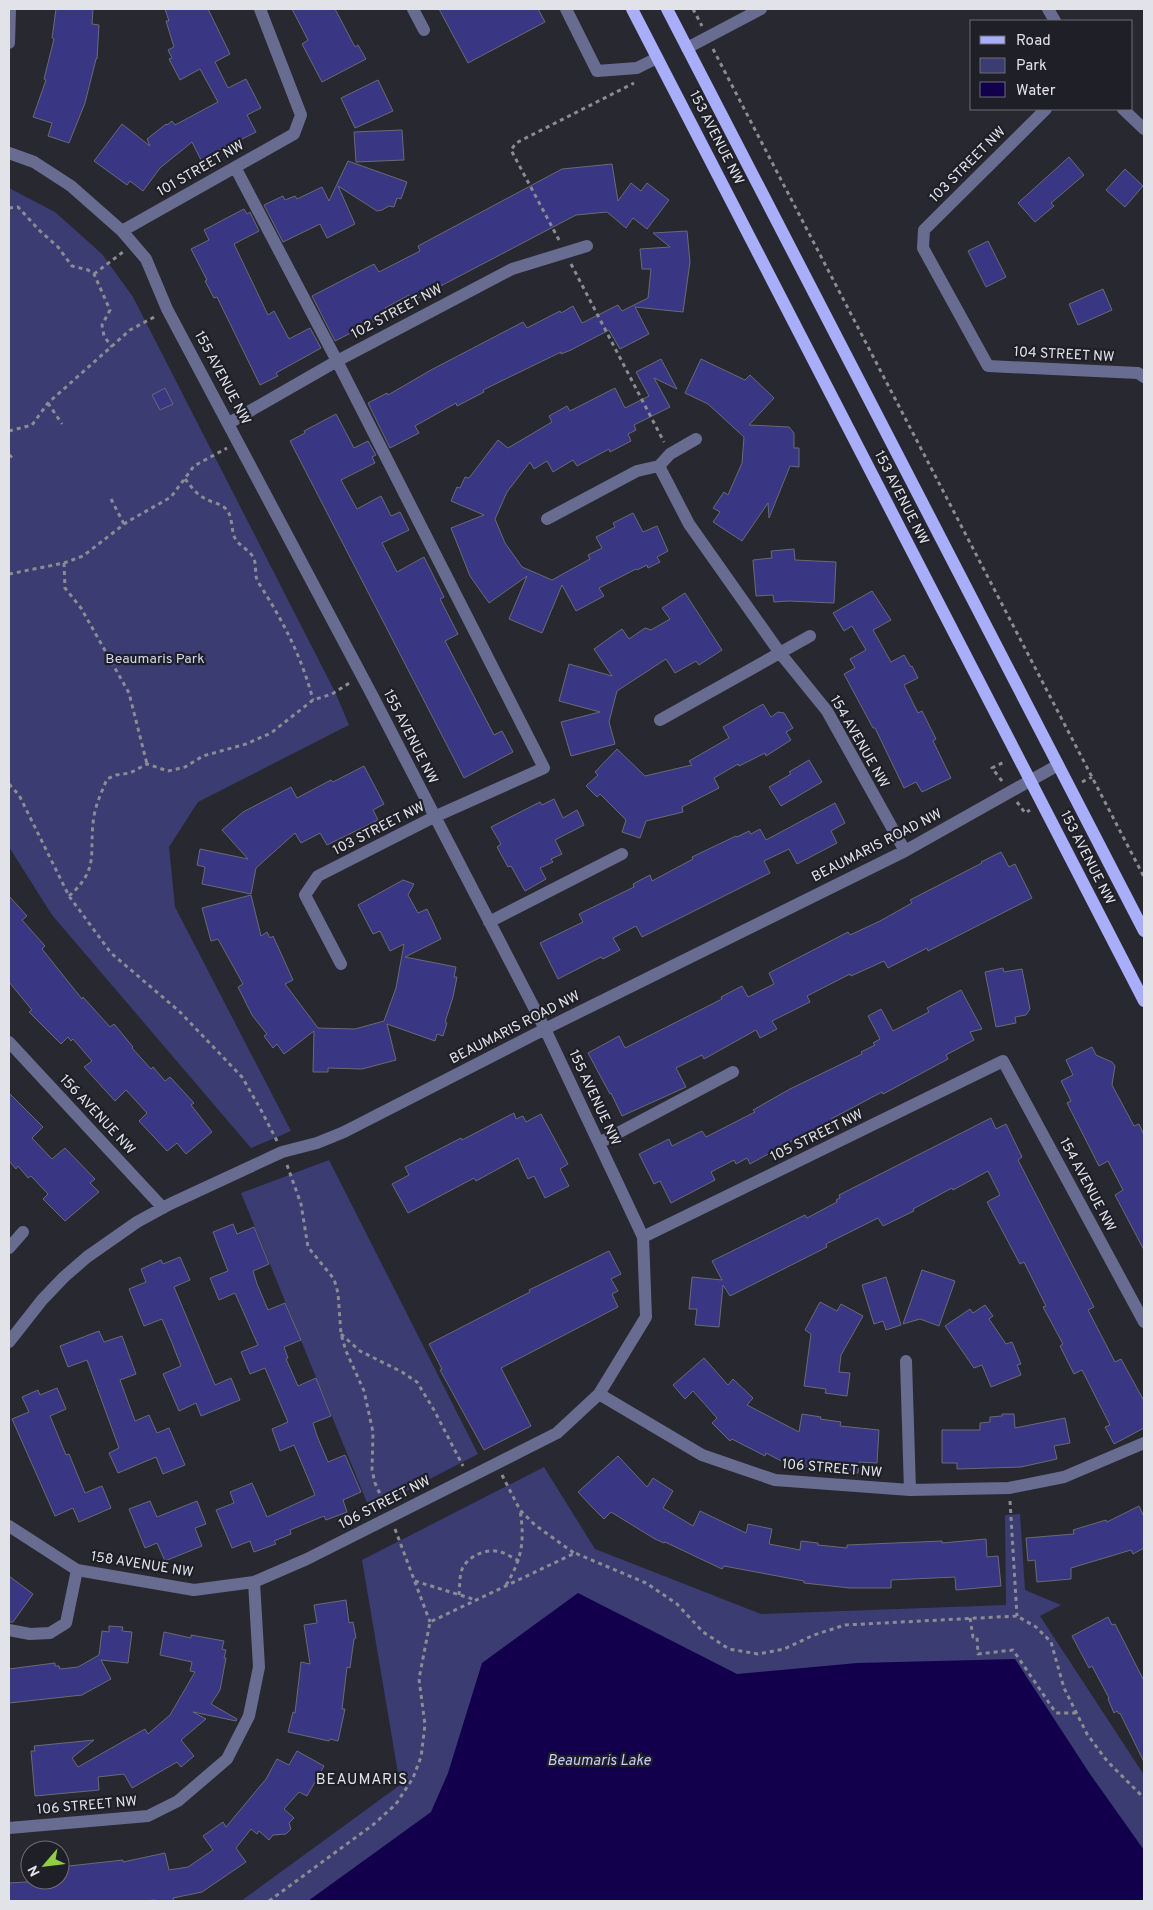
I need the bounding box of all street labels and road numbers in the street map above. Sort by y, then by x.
street label: 153 AVENUE NW [685,88,747,188]
street label: 103 STREET NW [926,123,1010,207]
street label: 101 STREET NW [155,137,248,201]
street label: 102 STREET NW [349,281,446,343]
street label: 155 AVENUE NW [190,328,254,428]
street label: 104 STREET NW [1013,344,1115,366]
street label: 153 AVENUE NW [870,448,932,548]
street label: 155 AVENUE NW [379,687,441,787]
street label: 154 AVENUE NW [826,693,892,791]
street label: 103 STREET NW [330,798,428,859]
street label: BEAUMARIS ROAD NW [809,806,945,886]
street label: 153 AVENUE NW [1056,808,1118,908]
street label: BEAUMARIS ROAD NW [447,988,583,1068]
street label: 155 AVENUE NW [564,1048,624,1149]
street label: 156 AVENUE NW [56,1071,139,1159]
street label: 105 STREET NW [768,1106,866,1166]
street label: 154 AVENUE NW [1055,1135,1119,1235]
street label: 106 STREET NW [781,1456,883,1482]
street label: 106 STREET NW [336,1473,434,1533]
street label: 158 AVENUE NW [90,1549,195,1582]
street label: 106 STREET NW [36,1793,138,1819]

